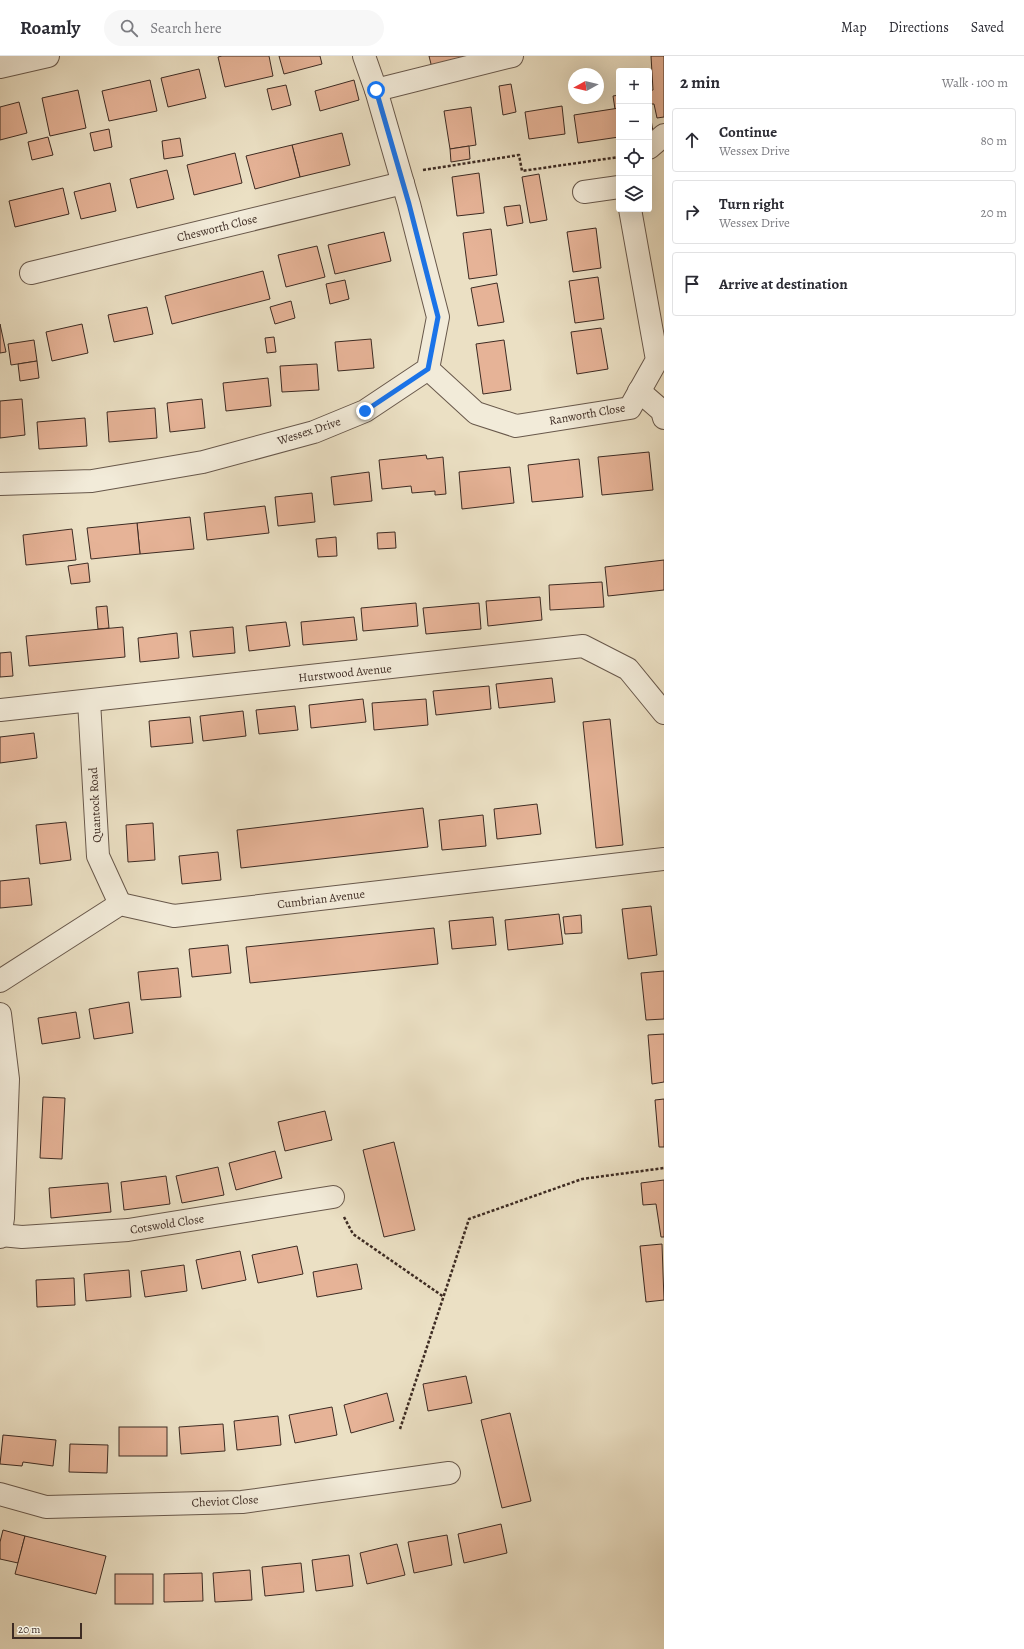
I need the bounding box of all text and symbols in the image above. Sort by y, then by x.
search box [104,10,384,46]
text: Roamly [20,15,80,41]
icon: search [118,17,140,39]
text: Search here [150,18,222,38]
text: Map [841,18,867,37]
text: Directions [889,18,949,37]
text: Saved [971,18,1004,37]
north arrow [568,68,604,104]
map controls [616,68,652,212]
button: + [616,68,652,104]
text: 2 min [680,71,720,94]
text: Walk · 100 m [942,74,1008,91]
route start [367,81,385,99]
button: − [616,104,652,140]
text: Continue [719,122,777,142]
icon: ahead [681,129,703,151]
text: 80 m [980,132,1007,149]
button: locate [616,140,652,176]
text: Wessex Drive [719,142,790,159]
button: layers [616,176,652,212]
text: Turn right [719,194,784,214]
icon: right [681,201,703,223]
text: 20 m [981,204,1007,221]
street label: Chesworth Close [175,210,259,246]
text: Wessex Drive [719,214,790,231]
icon: arrive [681,273,703,295]
text: Arrive at destination [719,274,848,294]
street label: Ranworth Close [548,399,626,429]
route end [356,402,374,420]
street label: Wessex Drive [274,413,343,449]
street label: Hurstwood Avenue [298,660,392,686]
street label: Quantock Road [85,766,105,843]
street label: Cumbrian Avenue [276,886,366,912]
street label: Cotswold Close [129,1210,205,1238]
street label: Cheviot Close [191,1491,259,1511]
scale bar [12,1621,82,1640]
text: 20 m [18,1622,40,1637]

